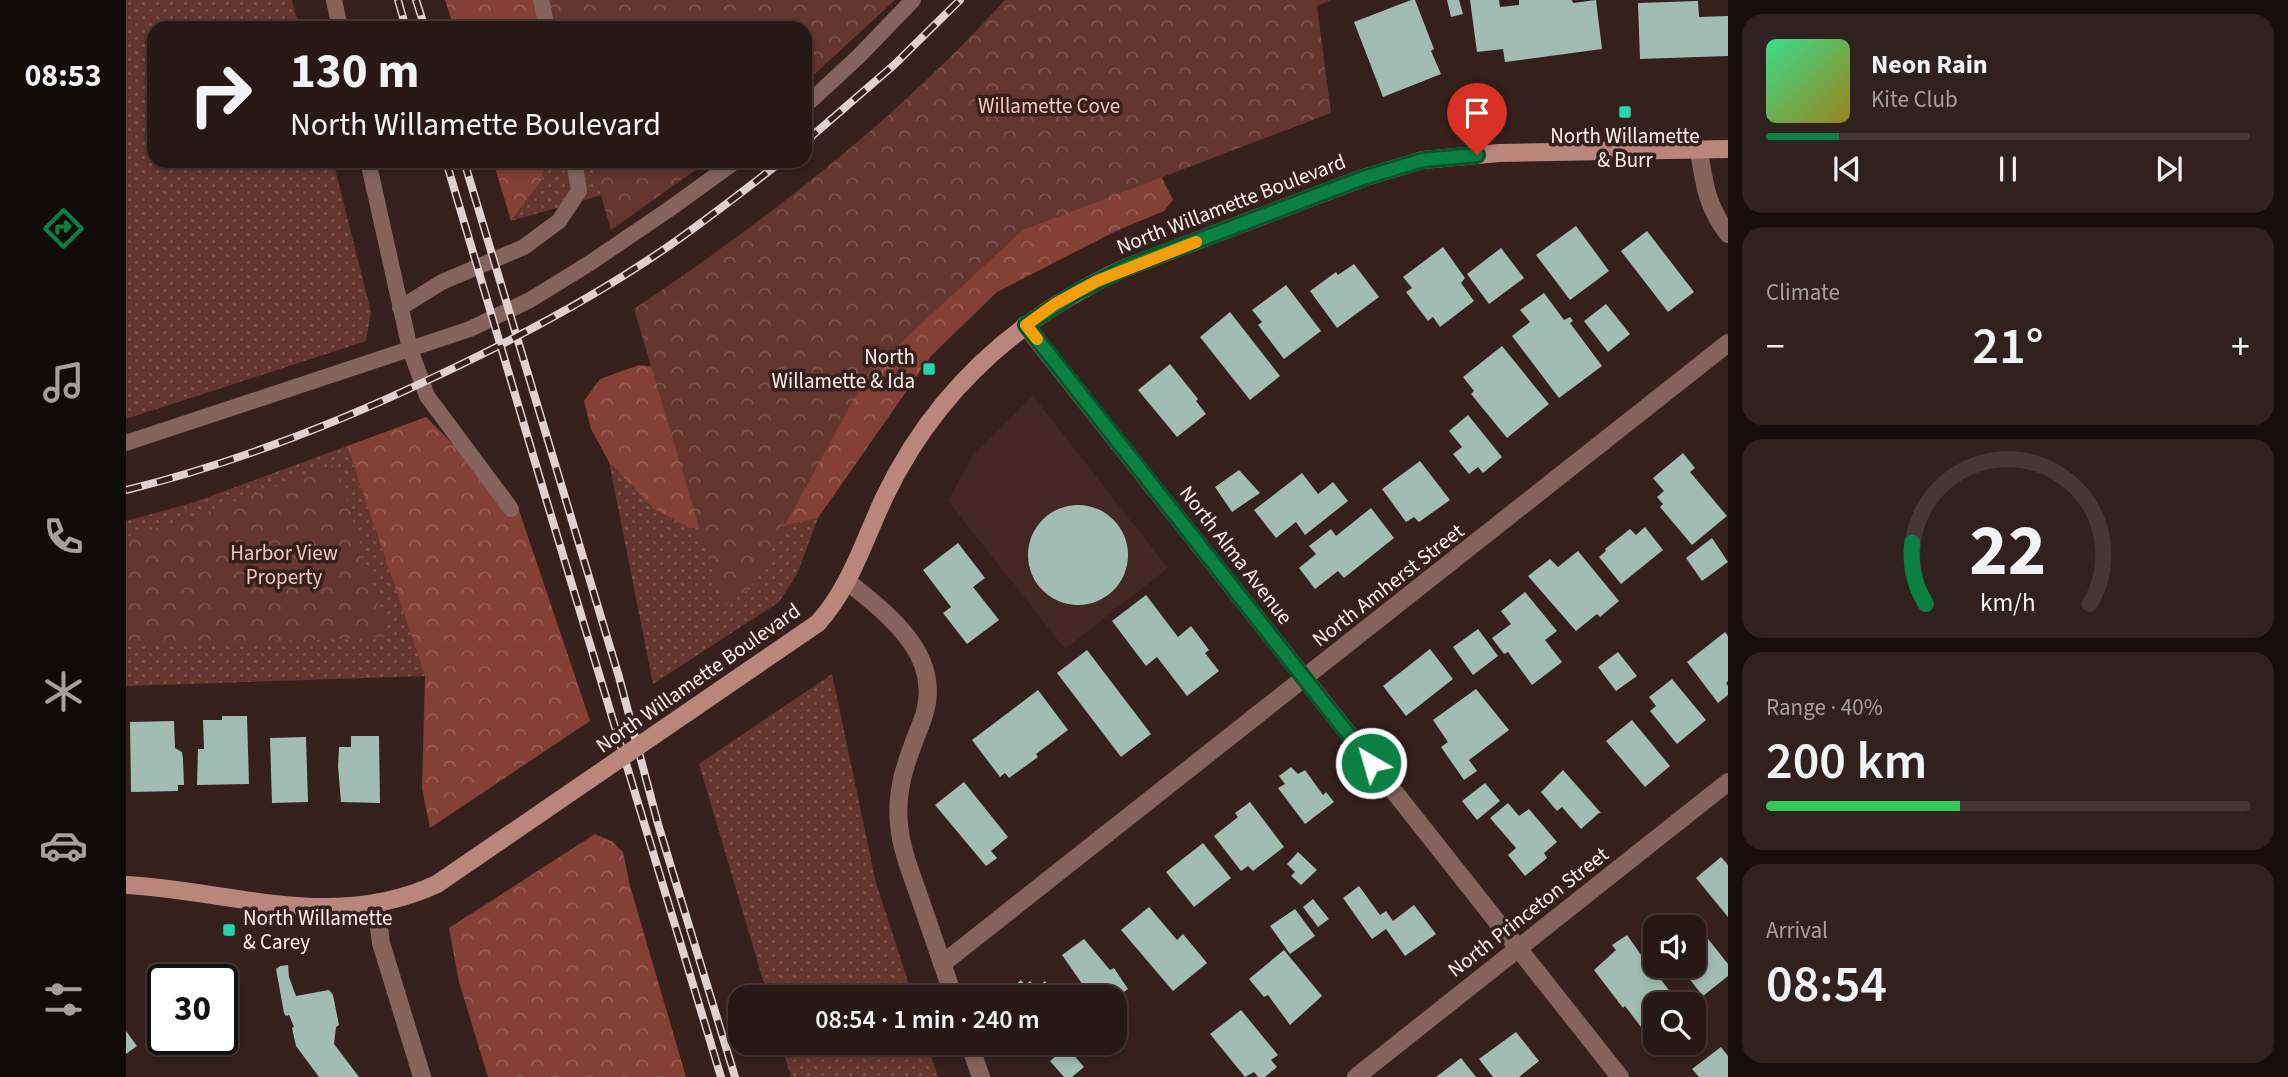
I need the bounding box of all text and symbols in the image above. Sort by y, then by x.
text: 130 m [290,37,419,107]
text: Neon Rain [1871,46,1988,83]
icon: right [175,49,266,140]
text: 08:53 [24,53,102,99]
pin [1447,83,1507,155]
text: Kite Club [1871,83,1958,116]
park label: Willamette Cove [978,91,1120,121]
icon: arrive [1458,94,1496,132]
text: North Willamette Boulevard [290,102,661,148]
marker: North Willamette & Burr [1617,104,1633,120]
place label: North Willamette & Burr [1550,121,1700,175]
street label: North Willamette Boulevard [1112,146,1350,262]
icon: previous [1828,150,1866,188]
icon: pause [1989,150,2027,188]
icon: next [2150,150,2188,188]
icon: directions [39,204,88,253]
text: Climate [1766,276,1840,309]
text: 21° [1972,310,2044,384]
text: − [1766,320,1785,374]
text: + [2231,320,2250,374]
place label: North Willamette & Ida [772,342,915,396]
icon: music [39,358,88,407]
marker: North Willamette & Ida [921,361,937,377]
street label: North Alma Avenue [1172,479,1300,631]
text: 22 [1970,500,2046,604]
icon: phone [39,512,88,561]
street label: North Amherst Street [1306,516,1470,654]
park label: Harbor View Property [230,538,338,592]
text: km/h [1980,585,2036,621]
street label: North Willamette Boulevard [590,596,806,760]
icon: climate [39,667,88,716]
text: Range · 40% [1766,691,1883,724]
text: 200 km [1766,725,1927,799]
position arrow [1334,726,1408,800]
icon: car [39,821,88,870]
street label: North Princeton Street [1441,840,1615,984]
place label: North Willamette & Carey [243,903,392,957]
text: Arrival [1766,914,1828,947]
map controls [1643,915,1706,1055]
button: sound [1643,915,1706,978]
marker: North Willamette & Carey [221,922,237,938]
text: 08:54 [1766,948,1887,1022]
speed limit sign: 30 [147,964,238,1055]
icon: filters [39,975,88,1024]
button: search [1643,992,1706,1055]
text: 08:54 · 1 min · 240 m [815,1001,1040,1038]

